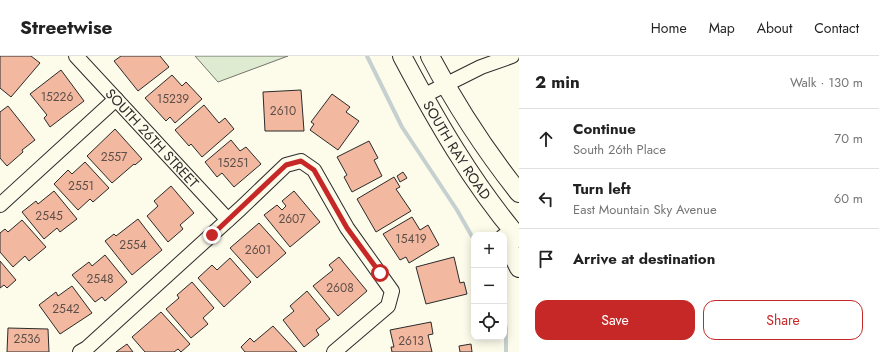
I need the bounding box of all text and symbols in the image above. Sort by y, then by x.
text: Streetwise [20,14,113,41]
text: Home [651,18,687,38]
text: Map [709,18,735,38]
text: About [757,18,792,38]
text: Contact [814,18,859,38]
text: 2 min [535,70,580,94]
text: Walk · 130 m [790,73,863,92]
street label: SOUTH 26TH STREET [101,84,204,193]
house number: 15226 [41,88,73,106]
house number: 15239 [157,90,189,108]
street label: SOUTH RAY ROAD [418,97,496,204]
house number: 2610 [270,102,296,120]
text: Continue [573,118,636,140]
icon: ahead [535,128,557,150]
text: 70 m [834,129,863,148]
text: South 26th Place [573,140,666,159]
house number: 2557 [101,148,128,166]
house number: 15251 [217,154,249,172]
house number: 2551 [68,177,94,195]
text: Turn left [573,178,631,200]
icon: left [535,188,557,210]
text: 60 m [834,189,863,208]
text: East Mountain Sky Avenue [573,200,717,219]
house number: 2545 [35,207,63,225]
house number: 2607 [278,210,306,228]
route end [203,226,221,244]
house number: 15419 [395,230,427,248]
map controls [471,232,507,340]
button: + [471,232,507,268]
house number: 2554 [119,236,147,254]
house number: 2601 [245,241,271,259]
icon: arrive [535,248,557,270]
text: Arrive at destination [573,248,715,270]
route start [371,264,389,282]
button: − [471,268,507,304]
house number: 2548 [86,270,114,288]
house number: 2608 [326,279,354,297]
house number: 2542 [52,300,80,318]
button: Save [535,300,695,340]
button: Share [703,300,863,340]
button: locate [471,304,507,340]
house number: 2536 [13,330,41,348]
house number: 2613 [398,332,424,350]

